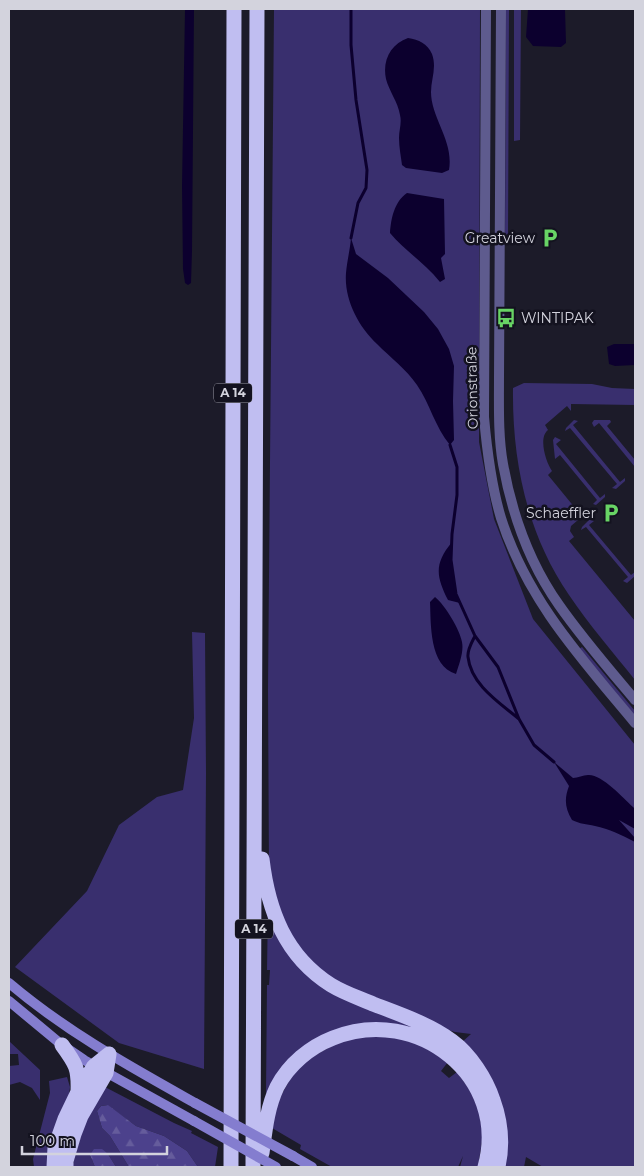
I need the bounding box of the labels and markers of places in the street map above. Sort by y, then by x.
parking icon: Greatview [539,227,561,249]
place label: Greatview [465,229,536,247]
bus stop icon: WINTIPAK [495,307,517,329]
place label: WINTIPAK [521,309,594,327]
parking icon: Schaeffler [600,502,622,524]
place label: Schaeffler [526,504,596,522]

